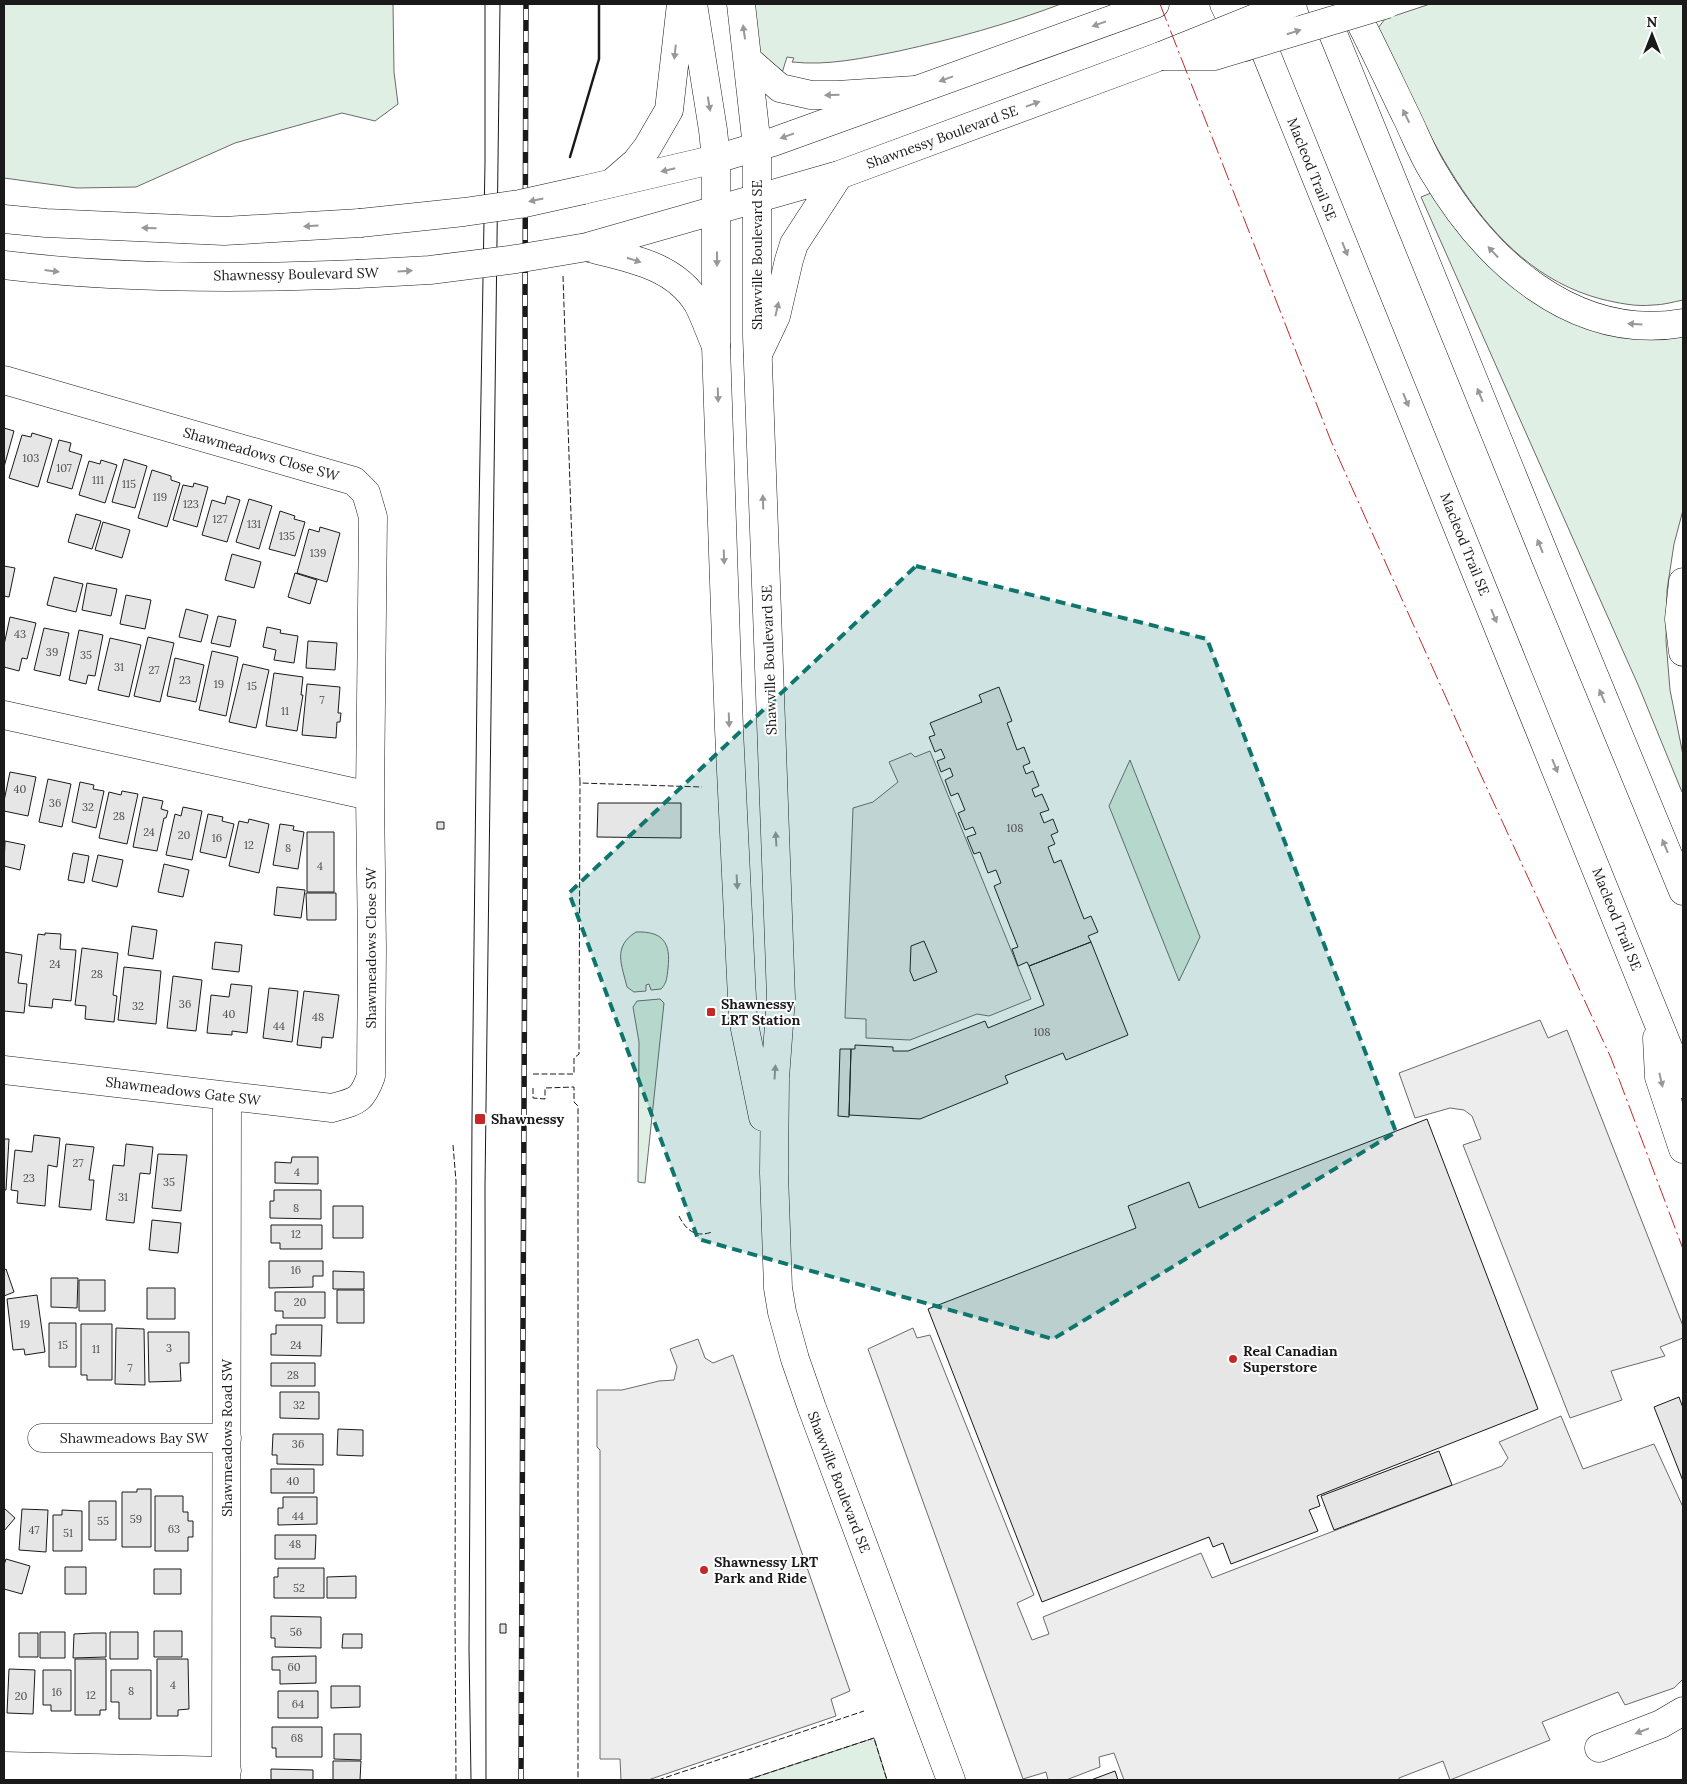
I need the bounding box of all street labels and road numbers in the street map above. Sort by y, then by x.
street label: Shawnessy Boulevard SE [864,101,1021,173]
street label: Macleod Trail SE [1283,115,1341,223]
street label: Shawville Boulevard SE [748,180,766,330]
street label: Shawnessy Boulevard SW [213,264,380,284]
street label: Shawmeadows Close SW [181,423,342,485]
street label: Macleod Trail SE [1436,490,1494,598]
street label: Shawville Boulevard SE [757,584,781,735]
street label: Macleod Trail SE [1588,865,1646,973]
street label: Shawmeadows Close SW [362,866,380,1029]
street label: Shawmeadows Gate SW [104,1073,263,1110]
street label: Shawmeadows Road SW [218,1358,236,1517]
street label: Shawville Boulevard SE [804,1409,874,1556]
street label: Shawmeadows Bay SW [60,1429,209,1447]

